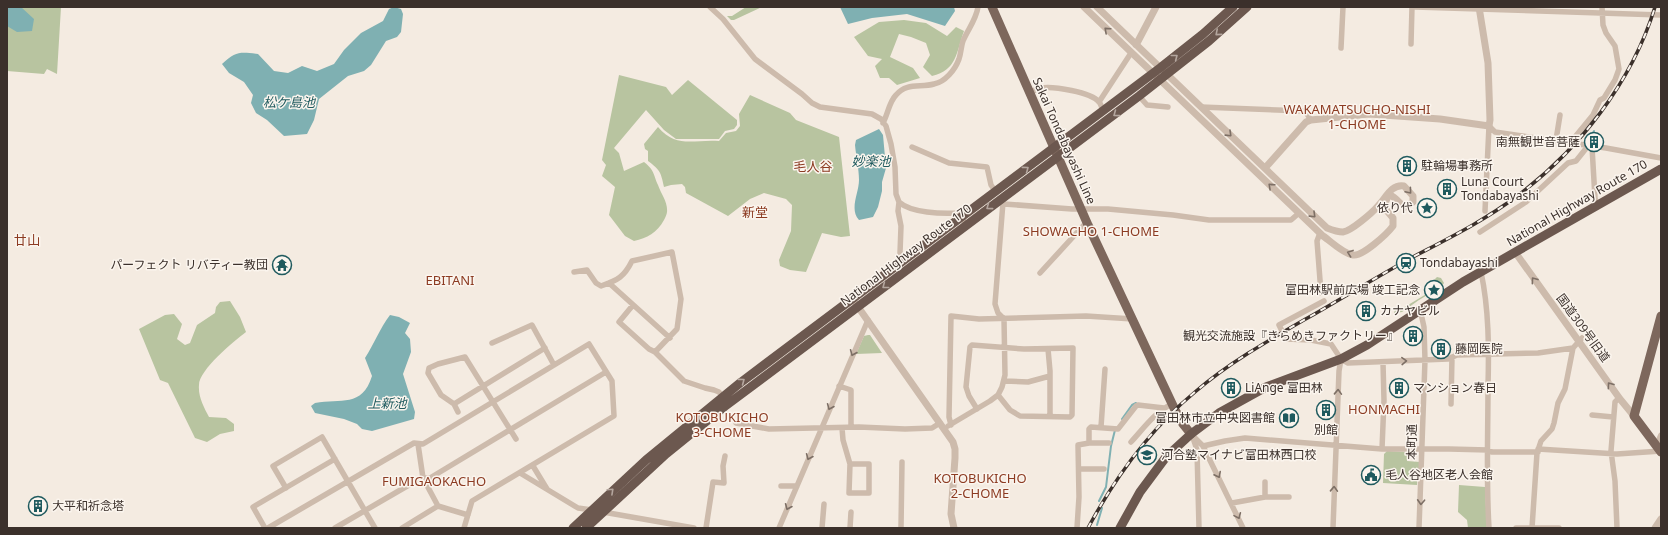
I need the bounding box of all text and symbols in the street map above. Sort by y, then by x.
one-way arrow [1104,27,1112,35]
one-way arrow [1215,29,1223,36]
one-way arrow [1170,55,1177,62]
street label: Sakai Tondabayashi Line [1029,75,1100,207]
water label: 松ケ島池 [263,93,317,111]
district label: WAKAMATSUCHO-NISHI 1-CHOME [1284,100,1430,133]
one-way arrow [1113,109,1120,116]
one-way arrow [1224,130,1232,137]
building icon: 南無観世音菩薩 [1583,131,1605,153]
place label: 南無観世音菩薩 [1496,133,1580,150]
water label: 妙楽池 [851,152,892,170]
building icon: 駐輪場事務所 [1396,155,1418,177]
street label: National Highway Route 170 [1503,155,1650,250]
district label: 毛人谷 [793,157,833,175]
place label: 駐輪場事務所 [1421,157,1493,174]
one-way arrow [1022,167,1029,174]
place label: Luna Court Tondabayashi [1461,173,1539,204]
building icon: Luna Court Tondabayashi [1436,178,1458,200]
one-way arrow [1268,183,1276,191]
one-way arrow [1404,187,1411,194]
place icon: 依り代 [1416,197,1438,219]
place label: 依り代 [1377,199,1413,216]
street label: National Highway Route 170 [837,200,975,310]
district label: 新堂 [742,203,768,221]
one-way arrow [986,203,993,210]
one-way arrow [1308,210,1316,218]
district label: SHOWACHO 1-CHOME [1023,222,1159,240]
district label: 廿山 [14,231,40,249]
one-way arrow [1346,249,1353,257]
station icon: Tondabayashi [1395,252,1417,274]
temple icon: パーフェクト リバティー教団 [271,254,293,276]
place label: Tondabayashi [1420,254,1498,271]
place label: パーフェクト リバティー教団 [110,256,268,273]
district label: EBITANI [426,271,475,289]
one-way arrow [1532,277,1539,284]
place icon: 富田林駅前広場 竣工記念 [1423,279,1445,301]
one-way arrow [882,281,889,288]
place label: 富田林駅前広場 竣工記念 [1285,281,1420,298]
street label: 国道309号旧道 [1553,290,1614,365]
building icon: カナヤビル [1355,300,1377,322]
place label: カナヤビル [1380,302,1440,319]
building icon: 観光交流施設『きらめきファクトリー』 [1402,325,1424,347]
place label: 観光交流施設『きらめきファクトリー』 [1183,327,1399,344]
building icon: 藤岡医院 [1430,338,1452,360]
place label: 藤岡医院 [1455,340,1503,357]
one-way arrow [850,350,858,357]
one-way arrow [1401,357,1407,366]
building icon: LiAnge 富田林 [1220,377,1242,399]
building icon: マンション春日 [1388,377,1410,399]
one-way arrow [738,378,745,385]
place label: LiAnge 富田林 [1245,379,1323,396]
place label: マンション春日 [1413,379,1497,396]
one-way arrow [1608,383,1615,390]
one-way arrow [1334,389,1342,395]
water label: 上新池 [367,394,408,412]
building icon: 別館 [1315,399,1337,421]
district label: HONMACHI [1348,400,1420,418]
one-way arrow [827,404,835,411]
library icon: 富田林市立中央図書館 [1278,407,1300,429]
district label: KOTOBUKICHO 3-CHOME [675,408,769,441]
place label: 富田林市立中央図書館 [1155,409,1275,426]
place label: 別館 [1314,421,1338,438]
street label: 本町通 [1403,424,1420,460]
school or university icon: 河合塾マイナビ富田林西口校 [1136,444,1158,466]
place label: 河合塾マイナビ富田林西口校 [1161,446,1317,463]
one-way arrow [806,453,814,461]
public building icon: 毛人谷地区老人会館 [1360,464,1382,486]
place label: 毛人谷地区老人会館 [1385,466,1493,483]
district label: KOTOBUKICHO 2-CHOME [933,469,1027,502]
one-way arrow [1213,471,1221,478]
district label: FUMIGAOKACHO [382,472,486,490]
one-way arrow [1330,486,1338,492]
one-way arrow [606,488,614,496]
building icon: 大平和祈念塔 [27,495,49,517]
place label: 大平和祈念塔 [52,497,124,514]
one-way arrow [1417,499,1425,505]
one-way arrow [785,503,793,511]
one-way arrow [1233,512,1241,519]

